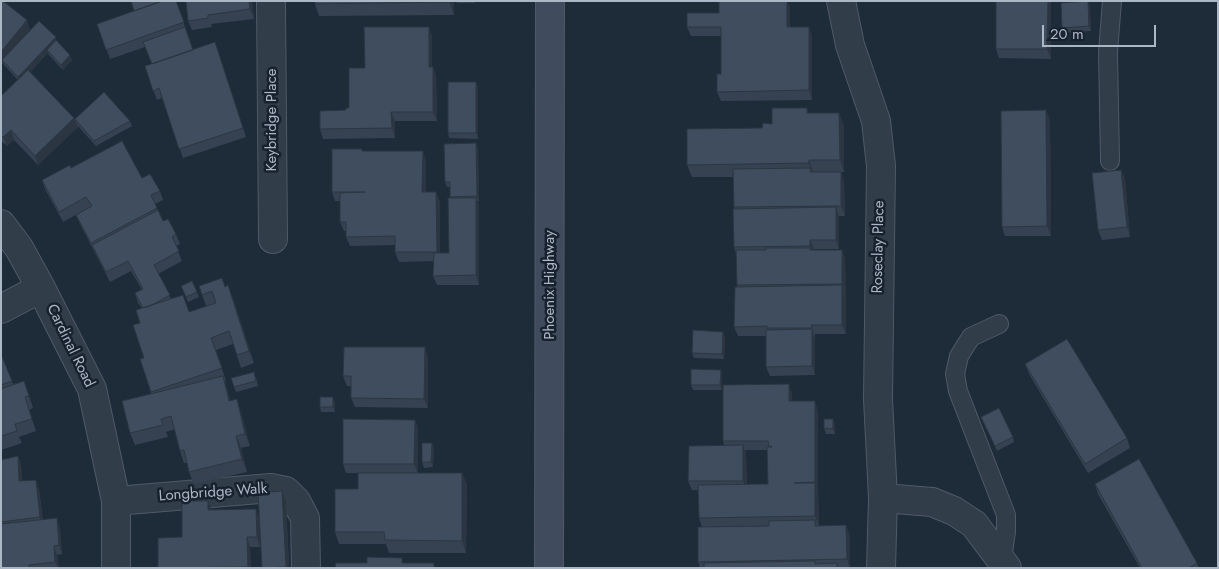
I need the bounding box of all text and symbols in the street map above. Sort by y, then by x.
scale bar [1044,15,1158,47]
text: 20 m [1050,23,1084,45]
street label: Keybridge Place [263,69,281,171]
street label: Roseclay Place [869,200,889,294]
street label: Phoenix Highway [541,230,559,340]
street label: Cardinal Road [42,301,98,391]
street label: Longbridge Walk [158,480,268,506]

